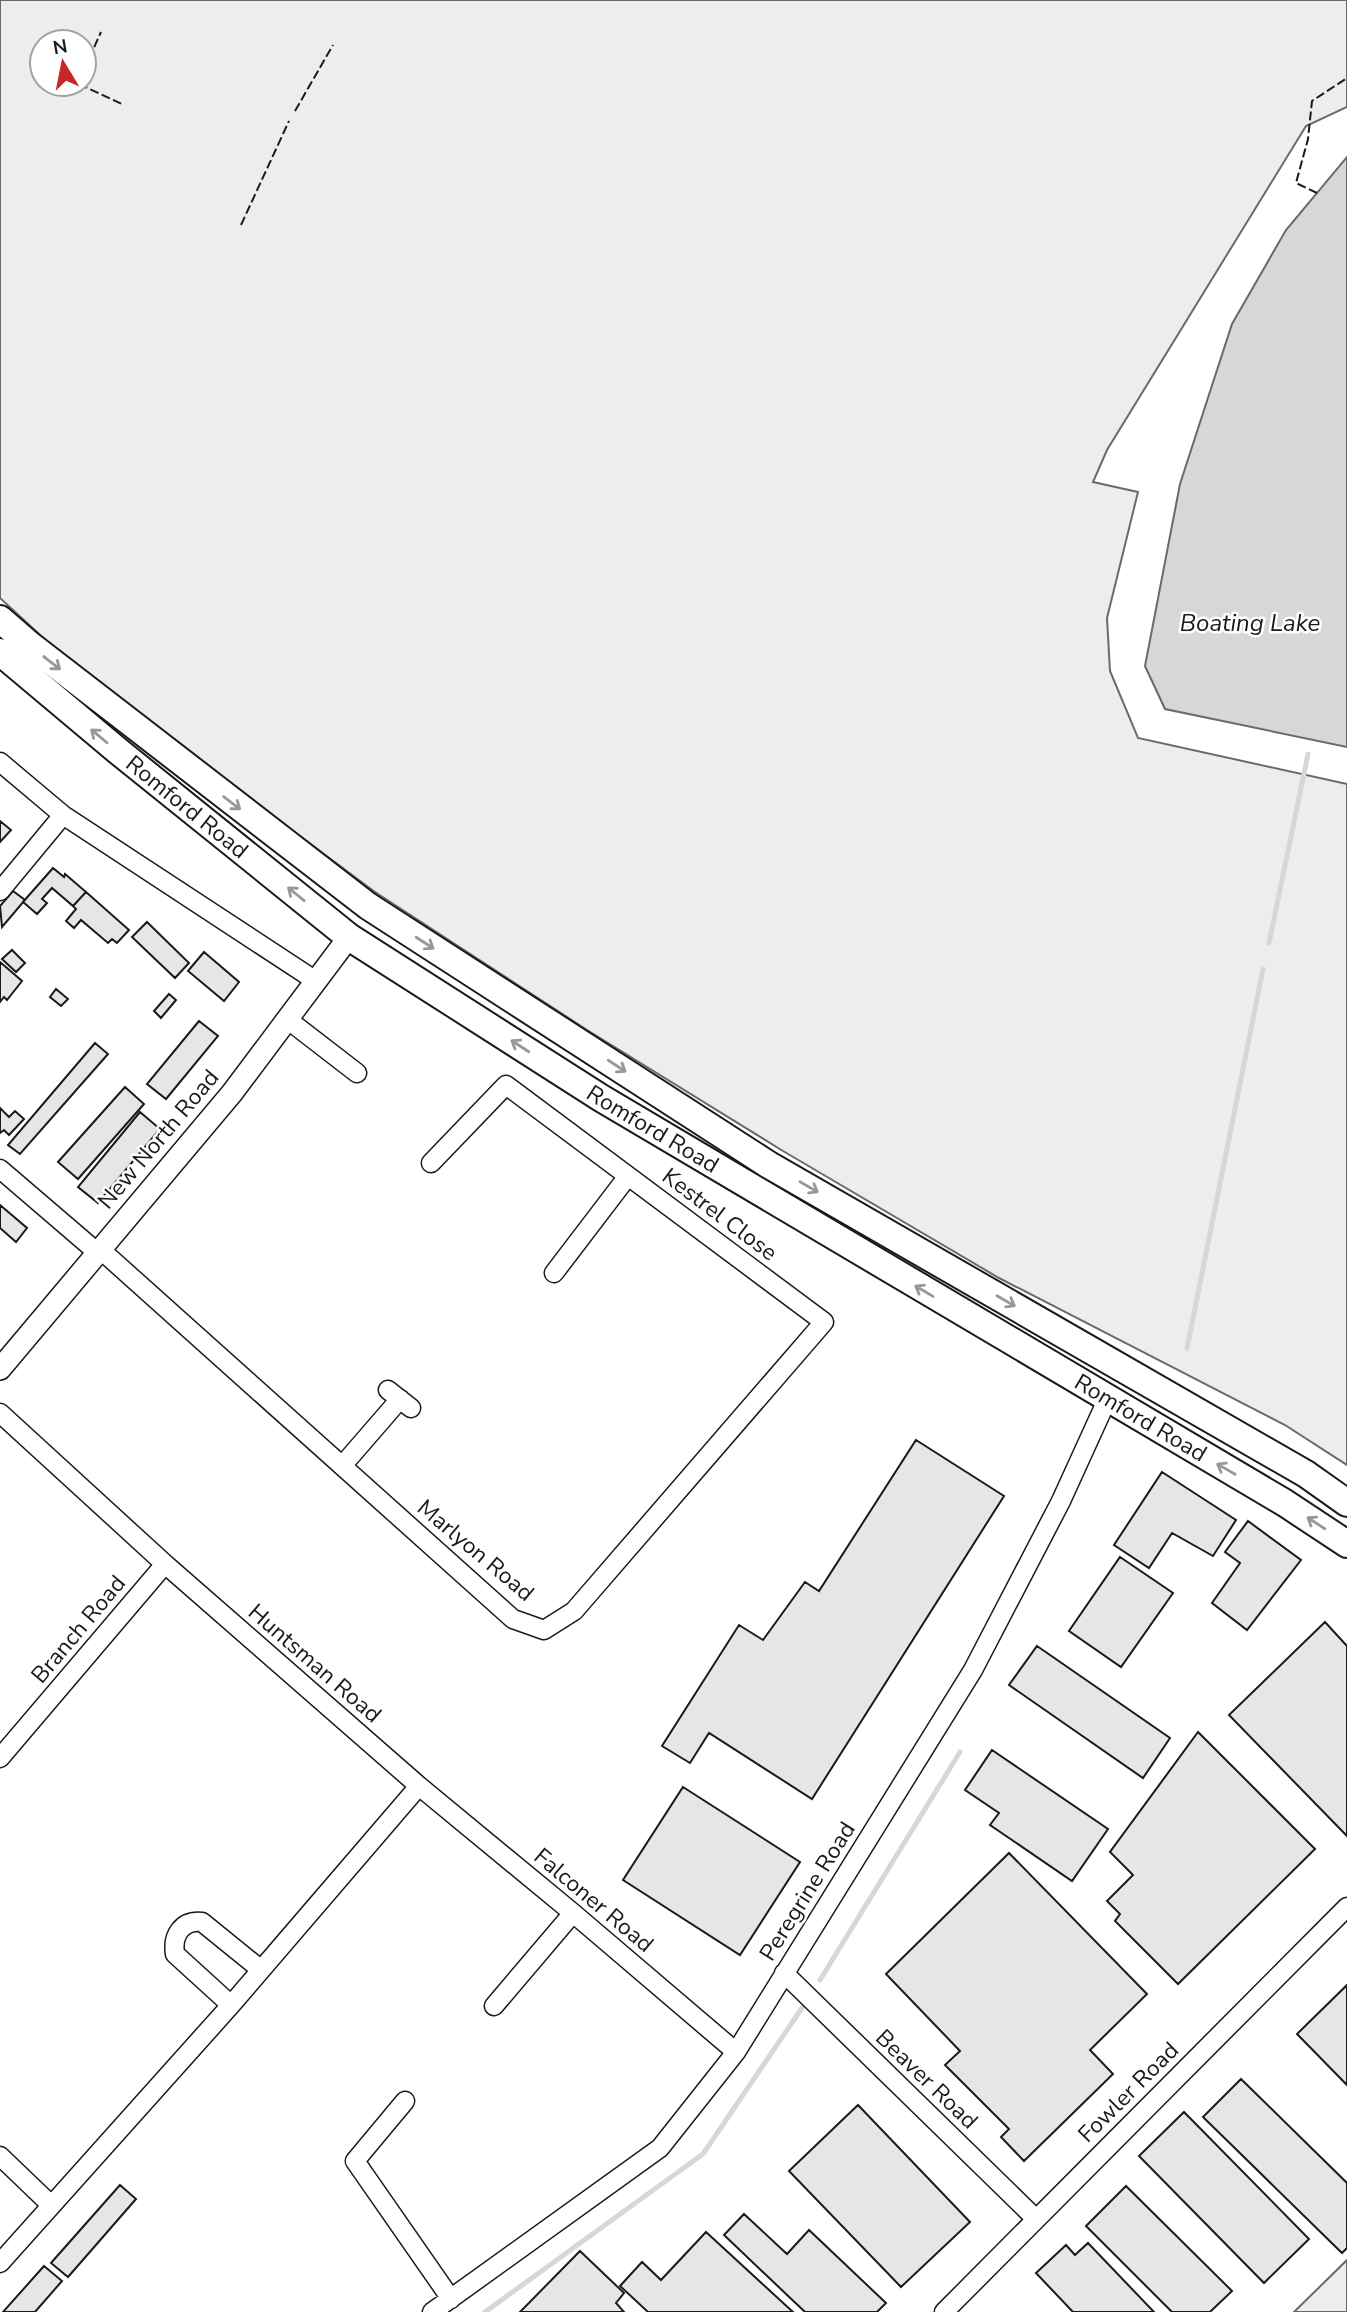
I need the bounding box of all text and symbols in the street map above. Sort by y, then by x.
north arrow [28,28,98,98]
text: N [51,33,69,61]
water label: Boating Lake [1180,607,1320,639]
one-way arrow [42,655,61,670]
one-way arrow [91,728,109,743]
street label: Romford Road [119,748,255,866]
one-way arrow [222,795,240,810]
one-way arrow [287,886,305,901]
one-way arrow [415,936,434,951]
one-way arrow [511,1039,531,1053]
one-way arrow [606,1060,626,1074]
street label: New North Road [91,1063,226,1216]
street label: Romford Road [581,1078,725,1180]
street label: Kestrel Close [656,1161,784,1268]
one-way arrow [799,1181,819,1195]
one-way arrow [915,1284,935,1298]
one-way arrow [996,1294,1016,1308]
street label: Romford Road [1069,1367,1212,1469]
one-way arrow [1216,1462,1236,1476]
street label: Marlyon Road [411,1492,541,1608]
one-way arrow [1307,1516,1327,1530]
street label: Branch Road [24,1569,133,1690]
street label: Huntsman Road [242,1597,388,1730]
street label: Peregrine Road [752,1816,863,1967]
street label: Falconer Road [527,1841,660,1960]
street label: Beaver Road [869,2023,985,2136]
street label: Fowler Road [1071,2035,1186,2150]

